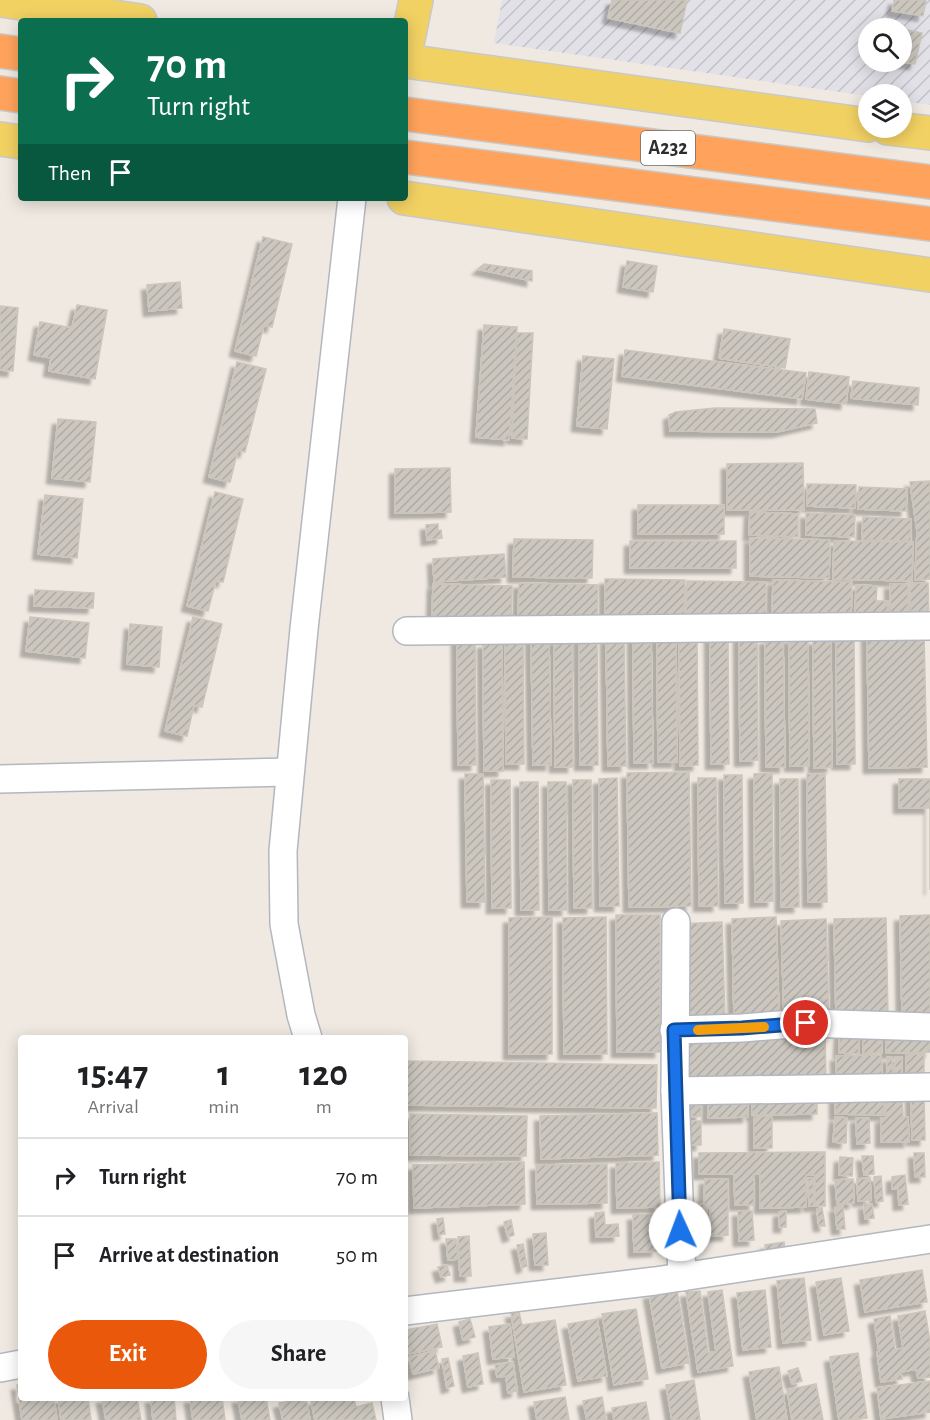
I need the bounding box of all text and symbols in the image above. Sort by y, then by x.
map controls [858,18,912,138]
button: search [858,18,912,72]
icon: right [48,42,126,120]
text: 70 m [147,44,227,86]
button: layers [858,84,912,138]
text: Turn right [147,93,250,120]
road number: A232 [641,131,695,165]
icon: arrive [104,156,137,189]
text: Then [48,162,92,184]
pin [780,997,831,1048]
icon: arrive [789,1006,822,1039]
text: 15:47 [78,1056,148,1092]
text: 1 [217,1056,230,1092]
text: 120 [299,1056,348,1092]
text: Arrival [87,1097,139,1117]
text: min [208,1097,239,1117]
text: m [316,1097,332,1117]
icon: right [48,1161,81,1194]
text: Turn right [99,1166,186,1188]
text: 70 m [336,1166,378,1188]
position arrow [648,1198,712,1262]
icon: arrive [48,1239,81,1272]
text: Arrive at destination [99,1244,279,1266]
text: 50 m [336,1244,378,1266]
button: Exit [48,1320,207,1389]
button: Share [219,1320,378,1389]

